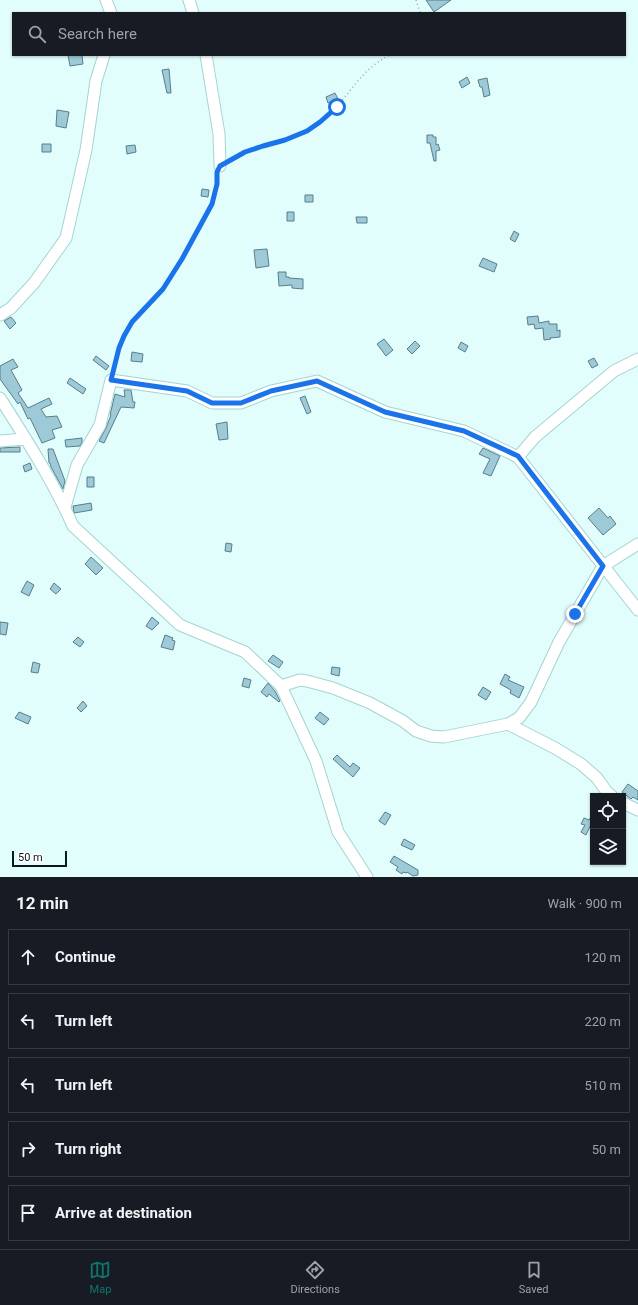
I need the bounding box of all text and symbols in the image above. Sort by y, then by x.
search box [12,12,626,56]
icon: search [26,23,48,45]
text: Search here [58,25,137,43]
route start [328,98,346,116]
route end [566,605,584,623]
map controls [590,793,626,865]
button: locate [590,793,626,829]
button: layers [590,829,626,865]
scale bar [12,849,67,868]
text: 50 m [18,851,43,864]
text: 12 min [16,893,69,913]
text: Walk · 900 m [547,896,622,911]
icon: ahead [17,946,39,968]
text: Continue [55,948,116,966]
text: 120 m [584,950,621,965]
icon: left [17,1010,39,1032]
text: Turn left [55,1012,112,1030]
text: 220 m [584,1014,621,1029]
icon: left [17,1074,39,1096]
text: Turn left [55,1076,112,1094]
text: 510 m [584,1078,621,1093]
icon: right [17,1138,39,1160]
text: Turn right [55,1140,121,1158]
text: 50 m [592,1142,621,1157]
icon: arrive [17,1202,39,1224]
text: Arrive at destination [55,1204,192,1222]
tab: Map [89,1259,111,1296]
tab: Directions [290,1259,340,1296]
tab: Saved [519,1259,549,1296]

